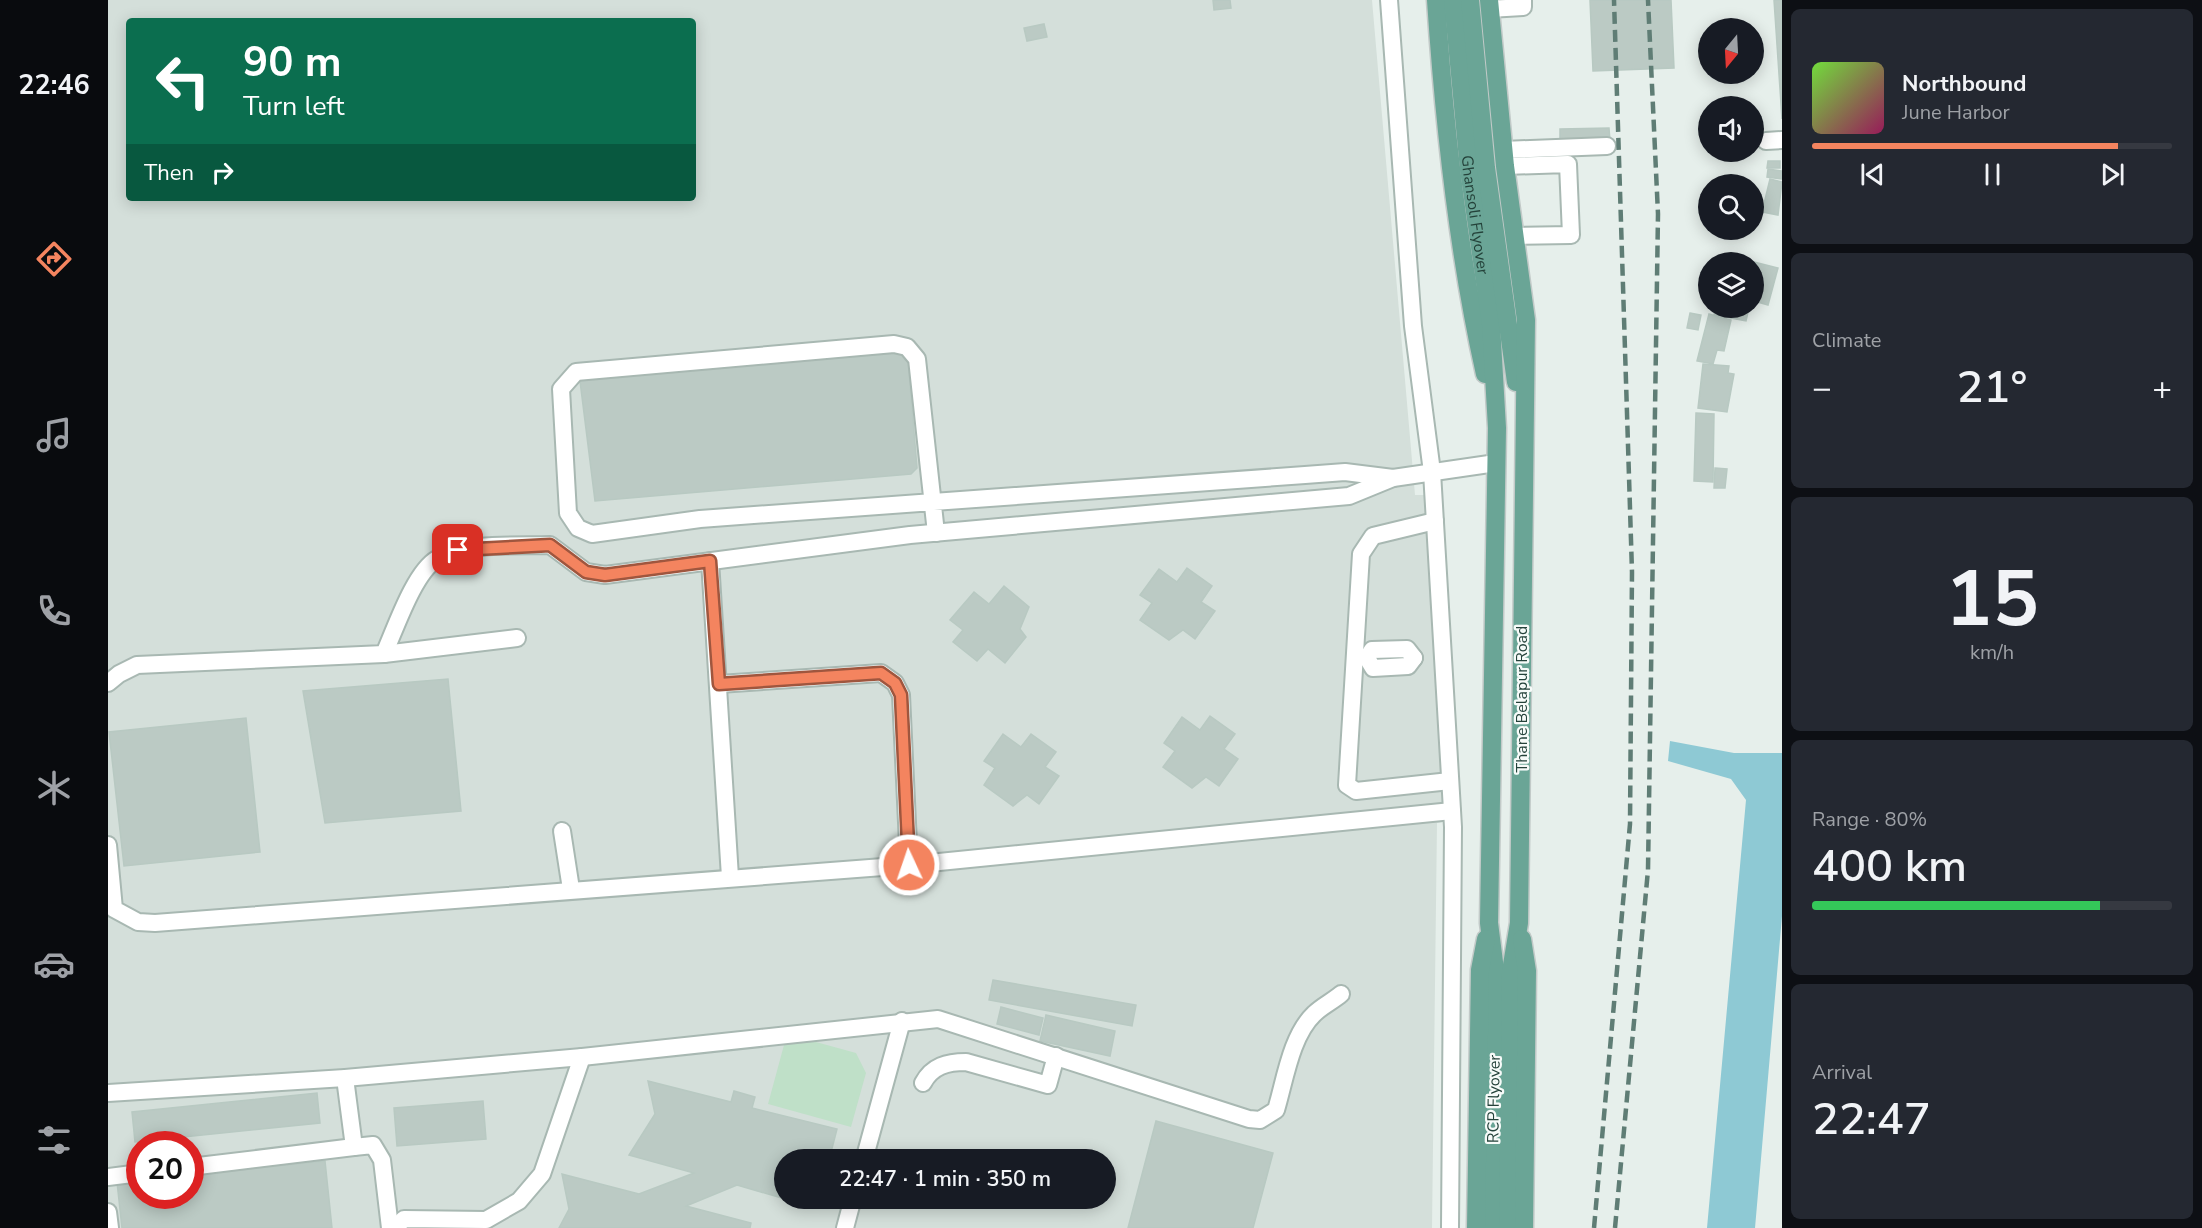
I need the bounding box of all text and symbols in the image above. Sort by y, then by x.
north arrow [1698,18,1764,84]
map controls [1698,18,1764,318]
text: 90 m [243,34,342,91]
icon: left [144,42,222,120]
text: 22:46 [18,67,90,104]
text: Northbound [1902,69,2026,99]
text: Turn left [243,88,344,125]
button: sound [1698,96,1764,162]
text: June Harbor [1902,99,2010,126]
street label: Ghansoli Flyover [1456,154,1494,276]
icon: right [206,156,239,189]
text: Then [144,158,194,188]
icon: previous [1856,158,1889,191]
icon: pause [1976,158,2009,191]
icon: next [2096,158,2129,191]
button: search [1698,174,1764,240]
icon: directions [33,238,75,280]
button: layers [1698,252,1764,318]
text: Climate [1812,327,1881,354]
text: 21° [1957,357,2027,418]
text: − [1812,366,1832,411]
text: + [2152,366,2172,411]
icon: music [33,414,75,456]
pin [432,524,483,575]
icon: arrive [441,533,474,566]
text: 15 [1945,546,2039,653]
icon: phone [33,590,75,632]
street label: Thane Belapur Road [1511,626,1533,772]
text: km/h [1970,639,2014,666]
icon: climate [33,767,75,809]
text: Range · 80% [1812,806,1927,833]
position arrow [877,833,941,897]
text: 400 km [1812,836,1967,897]
icon: car [33,943,75,985]
street label: RCP Flyover [1482,1054,1506,1143]
text: Arrival [1812,1059,1872,1086]
text: 22:47 [1812,1089,1931,1150]
icon: filters [33,1119,75,1161]
speed limit sign: 20 [126,1131,204,1209]
text: 22:47 · 1 min · 350 m [839,1164,1051,1194]

